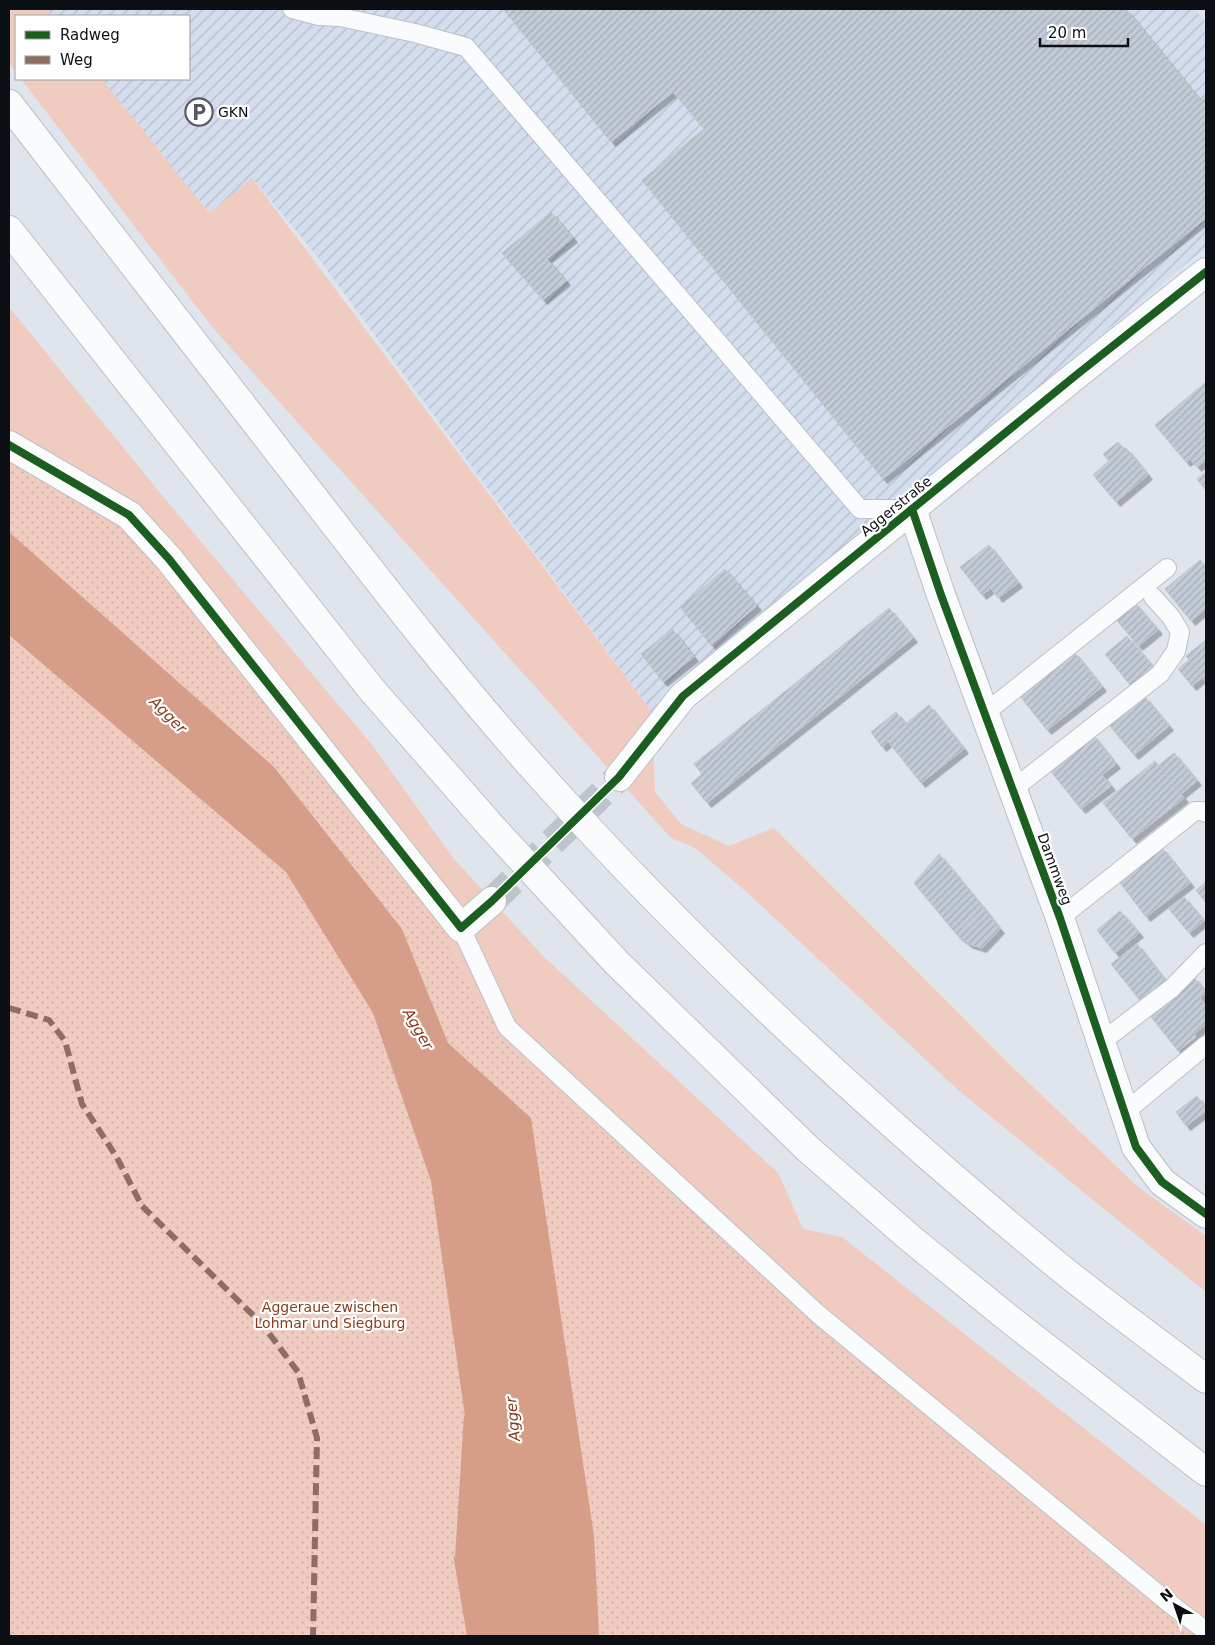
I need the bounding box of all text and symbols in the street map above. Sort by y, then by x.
legend [15,15,190,80]
scale bar [1040,15,1128,47]
text: 20 m [1048,24,1086,42]
text: Radweg [60,26,120,44]
text: Weg [60,51,93,69]
parking icon: GKN [184,97,214,127]
place label: GKN [218,104,249,120]
street label: Aggerstraße [857,473,935,539]
water label: Agger [145,692,191,738]
street label: Dammweg [1035,831,1075,907]
water label: Agger [399,1004,437,1054]
park label: Aggeraue zwischen Lohmar und Siegburg [255,1299,405,1331]
water label: Agger [502,1395,524,1443]
north arrow [1150,1580,1200,1630]
text: N [1157,1585,1176,1605]

